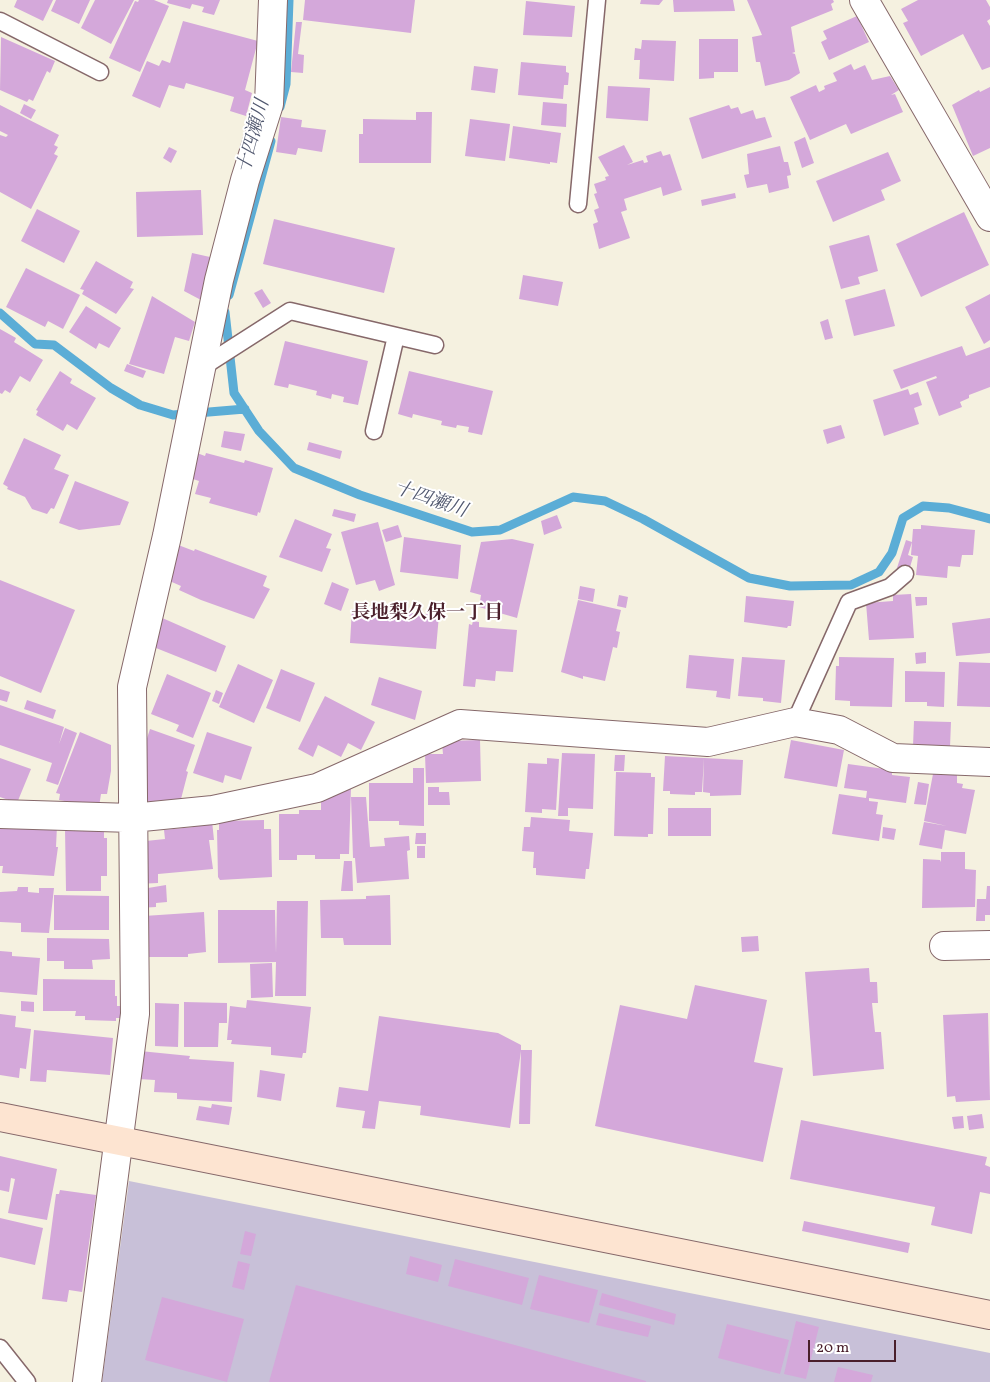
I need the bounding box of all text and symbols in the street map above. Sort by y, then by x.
water label: 十四瀬川 [234,97,276,177]
water label: 十四瀬川 [390,478,470,524]
district label: 長地梨久保一丁目 [351,604,503,626]
scale bar [810,1330,898,1362]
text: 20 m [816,1338,849,1359]

